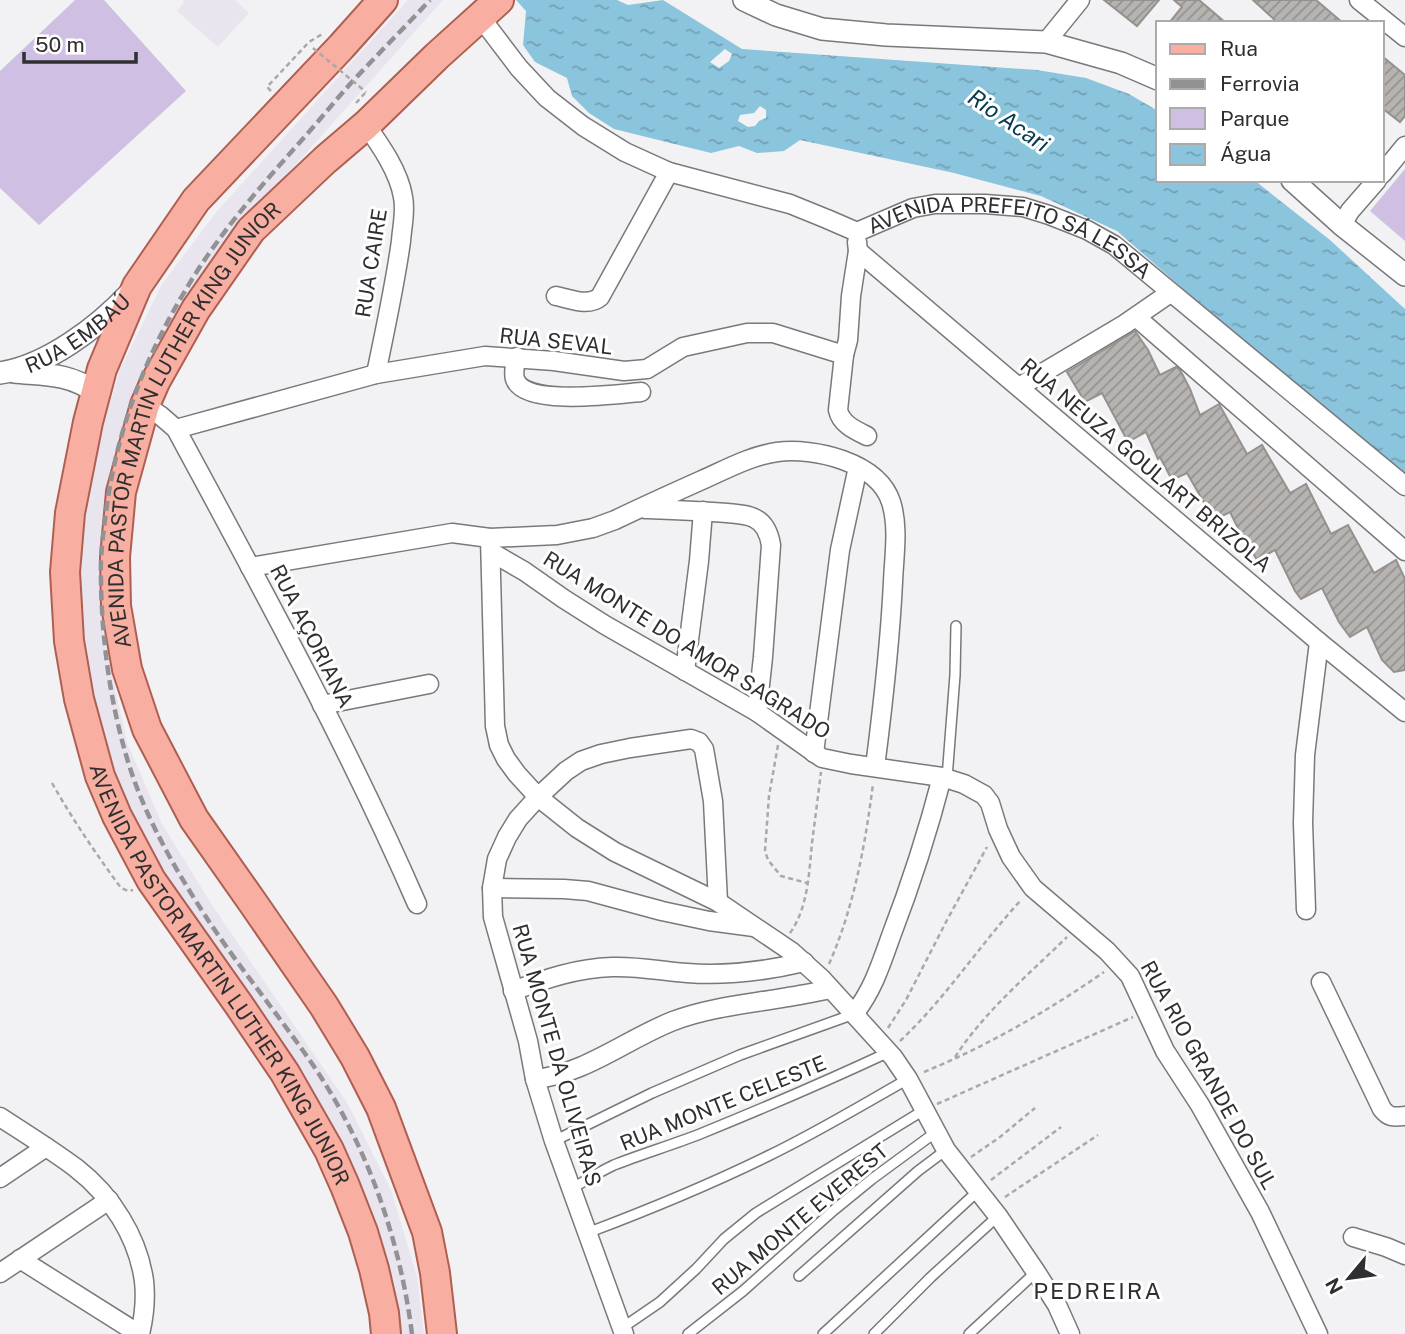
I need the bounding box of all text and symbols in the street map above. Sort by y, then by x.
scale bar [24,21,136,65]
legend [1156,21,1384,182]
text: 50 m [35,32,85,57]
text: Rua [1220,36,1258,61]
text: Ferrovia [1220,71,1299,96]
water label: Rio Acari [963,83,1055,157]
text: Parque [1220,106,1289,131]
text: Água [1220,141,1271,166]
street label: AVENIDA PREFEITO SÁ LESSA [864,191,1157,283]
street label: AVENIDA PASTOR MARTIN LUTHER KING JUNIOR [102,196,286,651]
street label: RUA CAIRE [350,207,392,319]
street label: RUA EMBAÚ [21,288,135,378]
street label: RUA SEVAL [498,323,614,359]
street label: RUA NEUZA GOULART BRIZOLA [1016,353,1277,577]
street label: RUA MONTE DO AMOR SAGRADO [539,546,835,744]
street label: RUA AÇORIANA [265,560,359,712]
street label: AVENIDA PASTOR MARTIN LUTHER KING JUNIOR [85,761,355,1189]
street label: RUA MONTE DA OLIVEIRAS [508,921,606,1189]
street label: RUA RIO GRANDE DO SUL [1136,956,1282,1194]
street label: RUA MONTE CELESTE [616,1050,830,1156]
street label: RUA MONTE EVEREST [707,1138,893,1300]
north arrow [1314,1243,1384,1313]
text: N [1321,1274,1347,1298]
district label: PEDREIRA [1033,1277,1163,1304]

